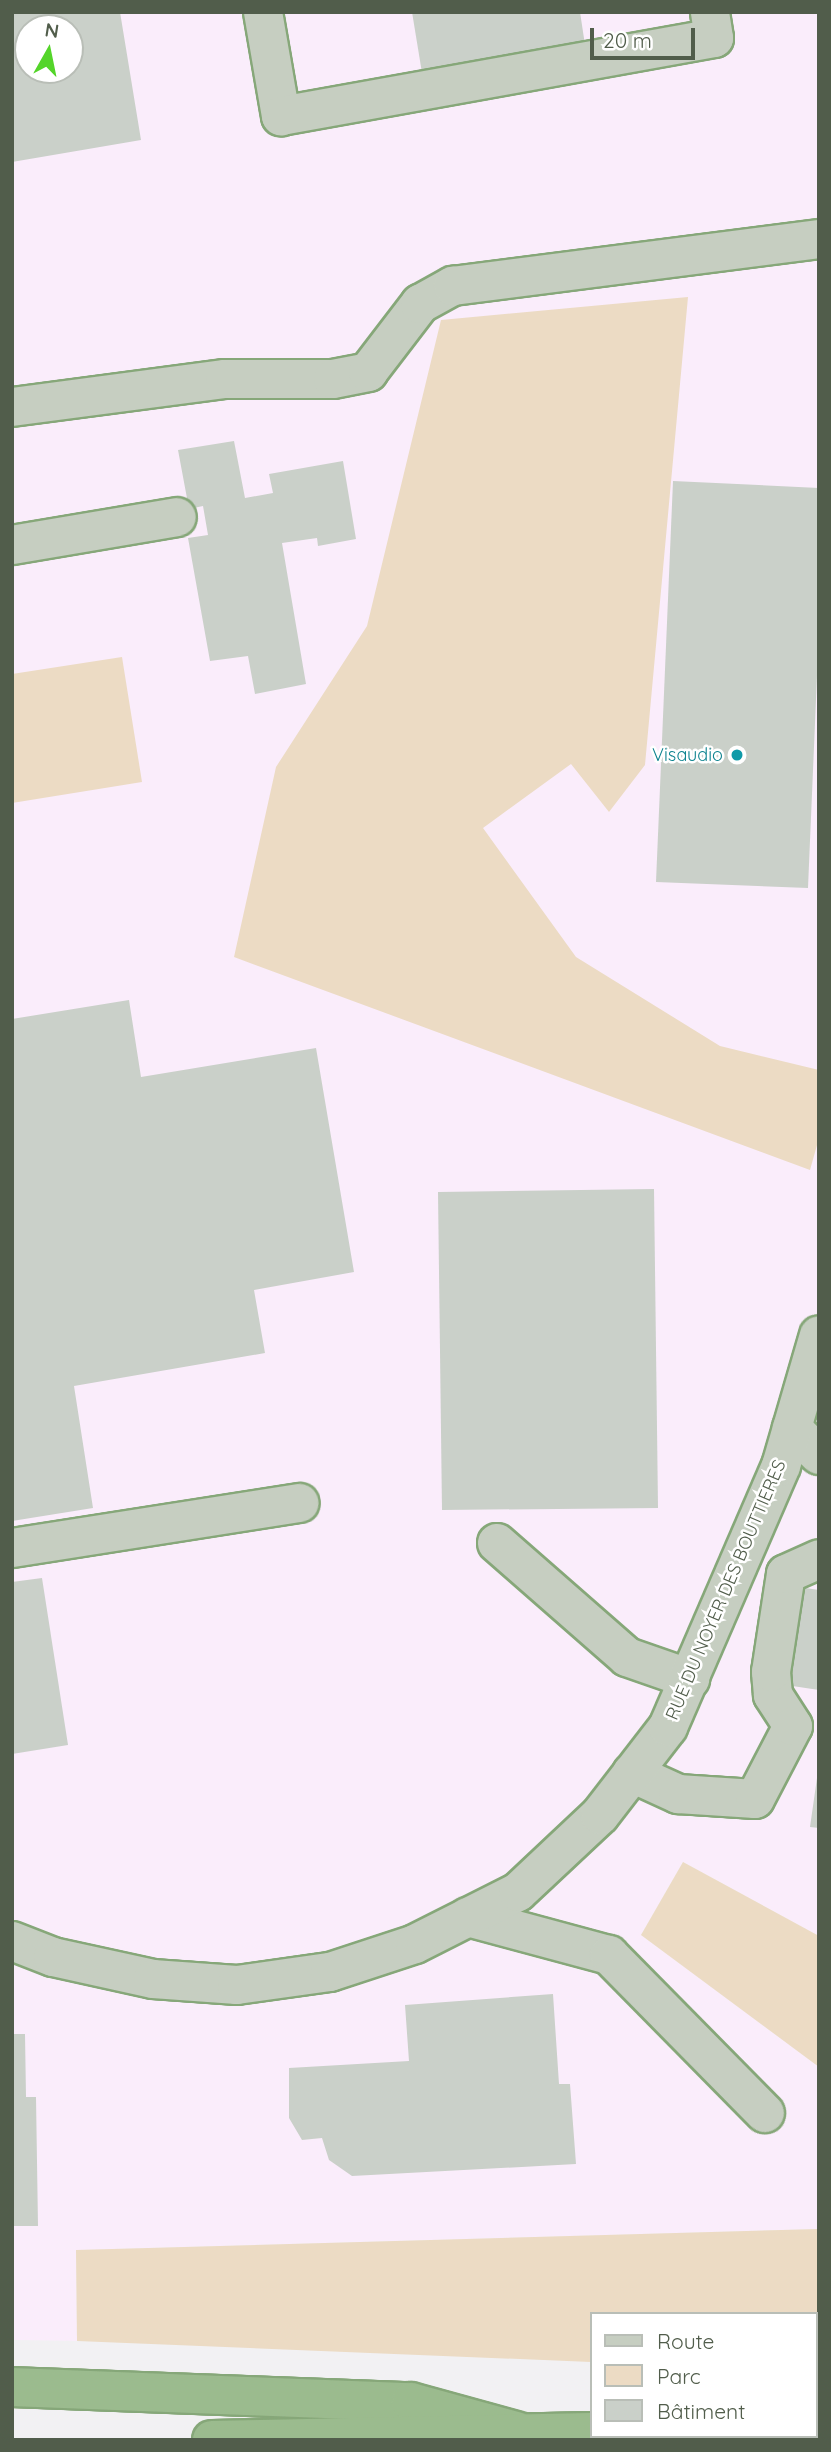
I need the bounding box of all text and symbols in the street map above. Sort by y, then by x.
north arrow [14,14,84,84]
scale bar [593,14,698,58]
text: N [43,17,61,43]
text: 20 m [603,27,652,53]
place label: Visaudio [652,744,723,766]
marker: Visaudio [729,747,745,763]
street label: RUE DU NOYER DES BOUTTIERES [661,1457,791,1723]
legend [590,2312,817,2438]
text: Route [657,2328,714,2354]
text: Parc [657,2363,701,2389]
text: Bâtiment [657,2398,745,2424]

